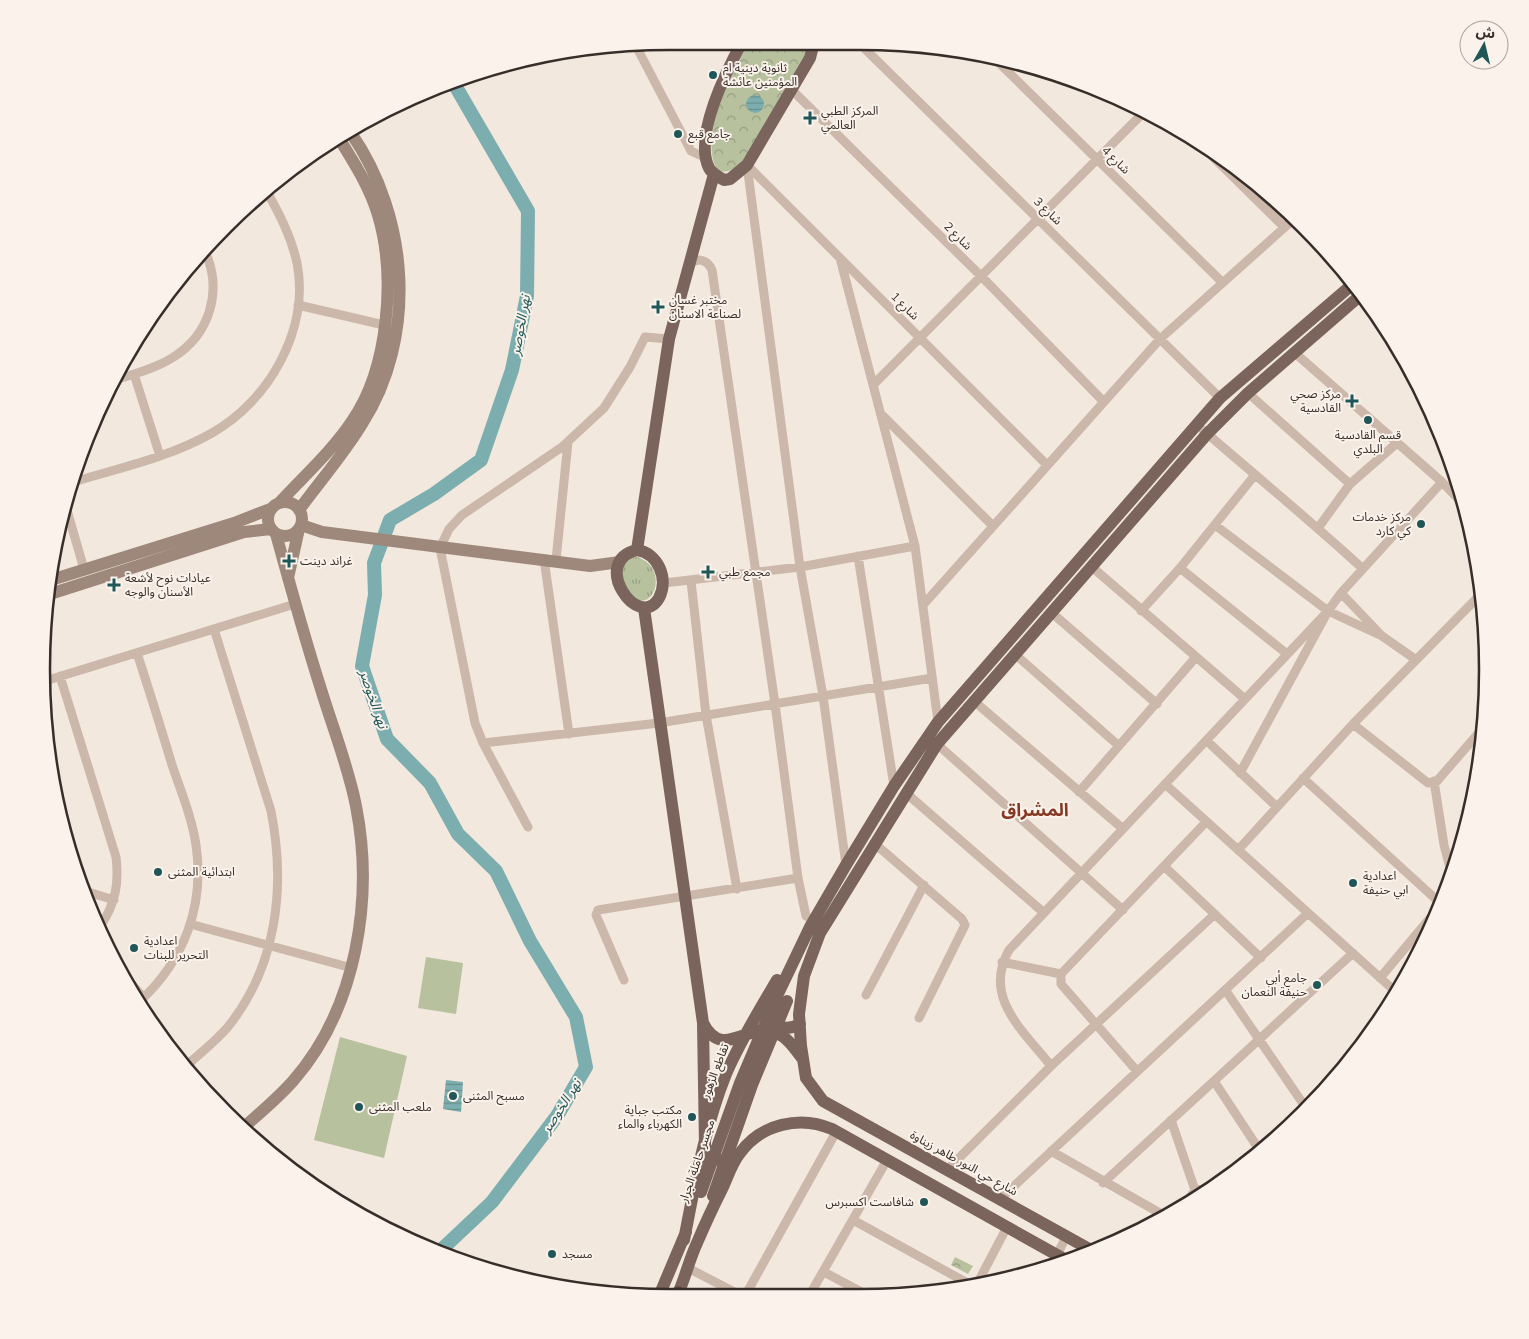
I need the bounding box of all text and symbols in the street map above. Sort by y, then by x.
north arrow [1459,20,1509,70]
text: ش [1475,22,1497,42]
place label: ثانوية دينية ام المؤمنين عائشة [723,60,797,89]
marker: ثانوية دينية ام المؤمنين عائشة [707,69,719,81]
place label: المركز الطبي العالمي [821,103,879,135]
marker: المركز الطبي العالمي [803,111,817,125]
place label: جامع قبع [688,126,730,143]
marker: جامع قبع [672,128,684,140]
street label: شارع 4 [1098,142,1134,178]
street label: شارع 3 [1030,194,1066,229]
street label: شارع 2 [940,218,976,254]
street label: شارع 1 [887,288,923,324]
place label: مختبر غسان لصناعة الاسنان [669,292,741,321]
water label: نهر الخوصر [506,293,534,357]
marker: مختبر غسان لصناعة الاسنان [651,300,665,314]
place label: مركز صحي القادسية [1290,386,1341,415]
marker: مركز صحي القادسية [1345,394,1359,408]
marker: قسم القادسية البلدي [1362,414,1374,426]
place label: قسم القادسية البلدي [1335,427,1401,459]
place label: مركز خدمات كي كارد [1352,509,1412,541]
marker: مركز خدمات كي كارد [1415,518,1427,530]
place label: غراند دينت [300,553,353,568]
marker: غراند دينت [282,554,296,568]
place label: مجمع طبي [719,564,770,582]
marker: مجمع طبي [701,565,715,579]
place label: عيادات نوح لأشعة الأسنان والوجه [125,570,211,599]
marker: عيادات نوح لأشعة الأسنان والوجه [107,578,121,592]
water label: نهر الخوصر [355,666,393,732]
district label: المشراق [1001,798,1069,821]
place label: ابتدائية المثنى [168,864,235,879]
marker: ابتدائية المثنى [152,866,164,878]
place label: اعدادية ابي حنيفة [1363,868,1409,900]
marker: اعدادية ابي حنيفة [1347,877,1359,889]
place label: اعدادية التحرير للبنات [144,933,208,962]
marker: اعدادية التحرير للبنات [128,942,140,954]
place label: جامع أبي حنيفة النعمان [1241,970,1307,999]
marker: جامع أبي حنيفة النعمان [1311,979,1323,991]
street label: تقاطع الزهور [697,1041,734,1102]
water label: نهر الخوصر [536,1075,586,1137]
place label: مسبح المثنى [463,1088,525,1105]
marker: مسبح المثنى [447,1090,459,1102]
place label: ملعب المثنى [369,1099,432,1114]
marker: ملعب المثنى [353,1101,365,1113]
place label: مكتب جباية الكهرباء والماء [618,1102,682,1131]
marker: مكتب جباية الكهرباء والماء [686,1111,698,1123]
street label: مجسر حاملة الجرار [675,1117,718,1205]
street label: شارع حي النور طاهر زيناوة [906,1127,1021,1201]
place label: شافاست اكسبرس [826,1194,914,1209]
marker: شافاست اكسبرس [918,1196,930,1208]
place label: مسجد [562,1246,593,1261]
marker: مسجد [546,1248,558,1260]

